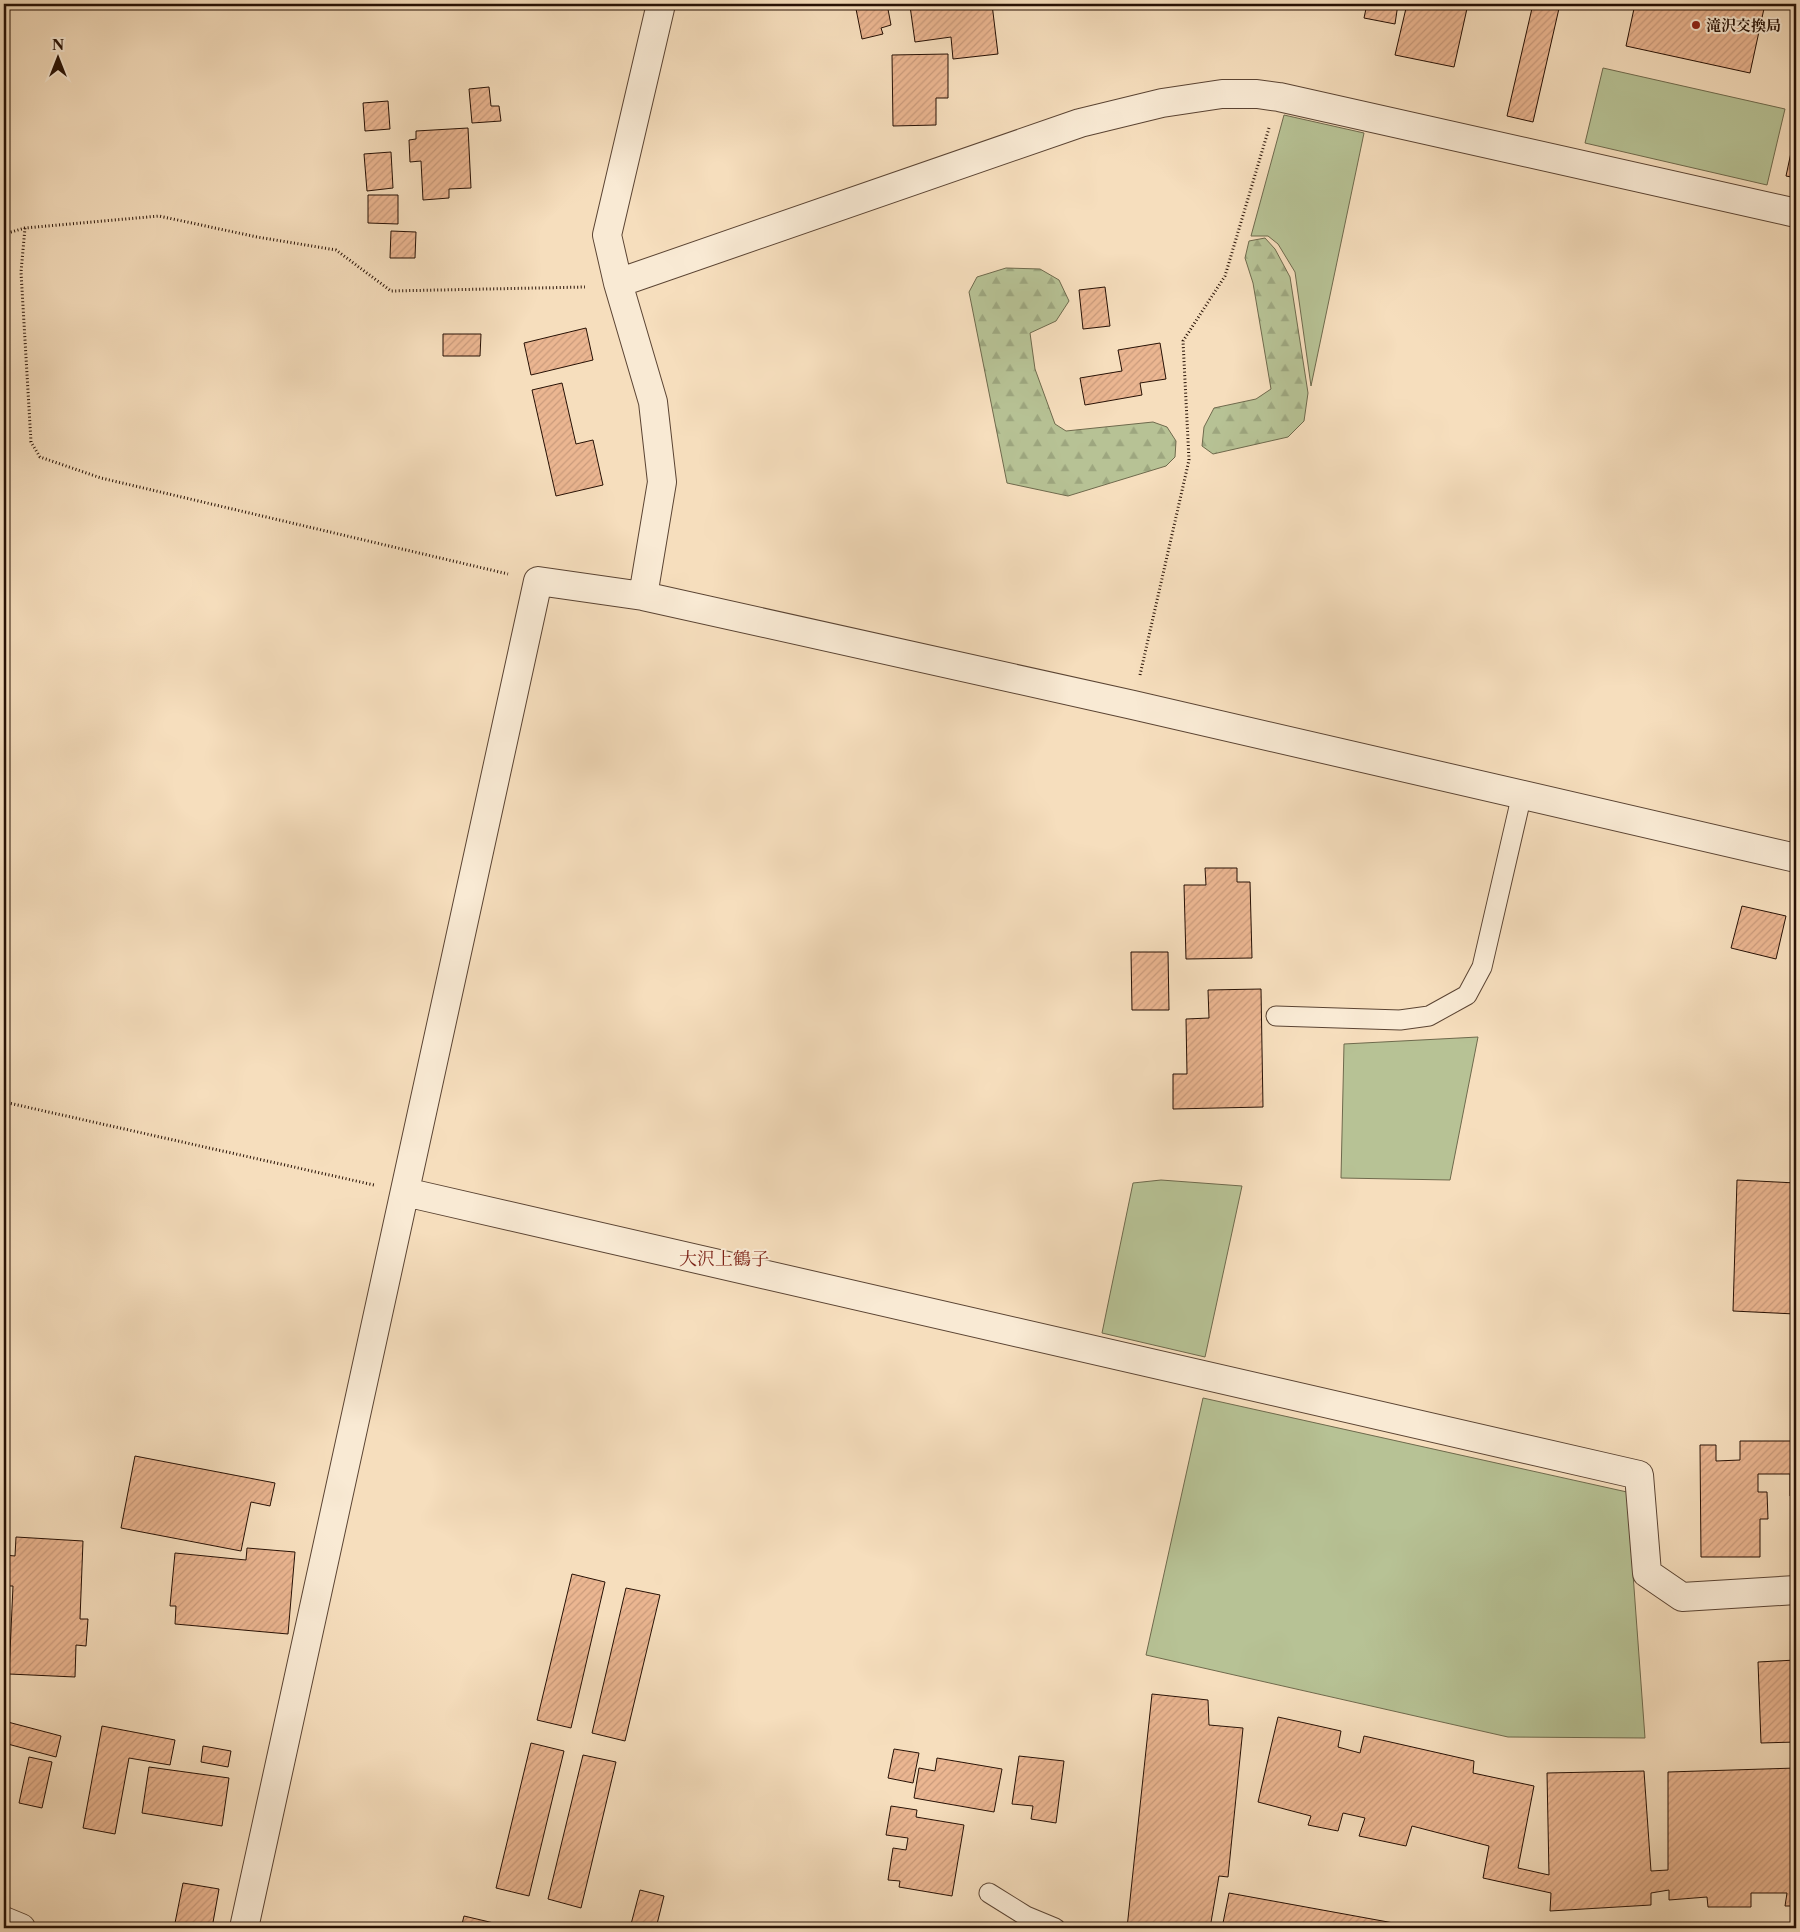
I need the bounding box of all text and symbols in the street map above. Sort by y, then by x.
place label: 滝沢交換局 [1706,16,1781,35]
marker: 滝沢交換局 [1690,19,1702,31]
north arrow [32,32,82,82]
text: N [52,36,64,54]
district label: 大沢上鶴子 [679,1248,769,1270]

